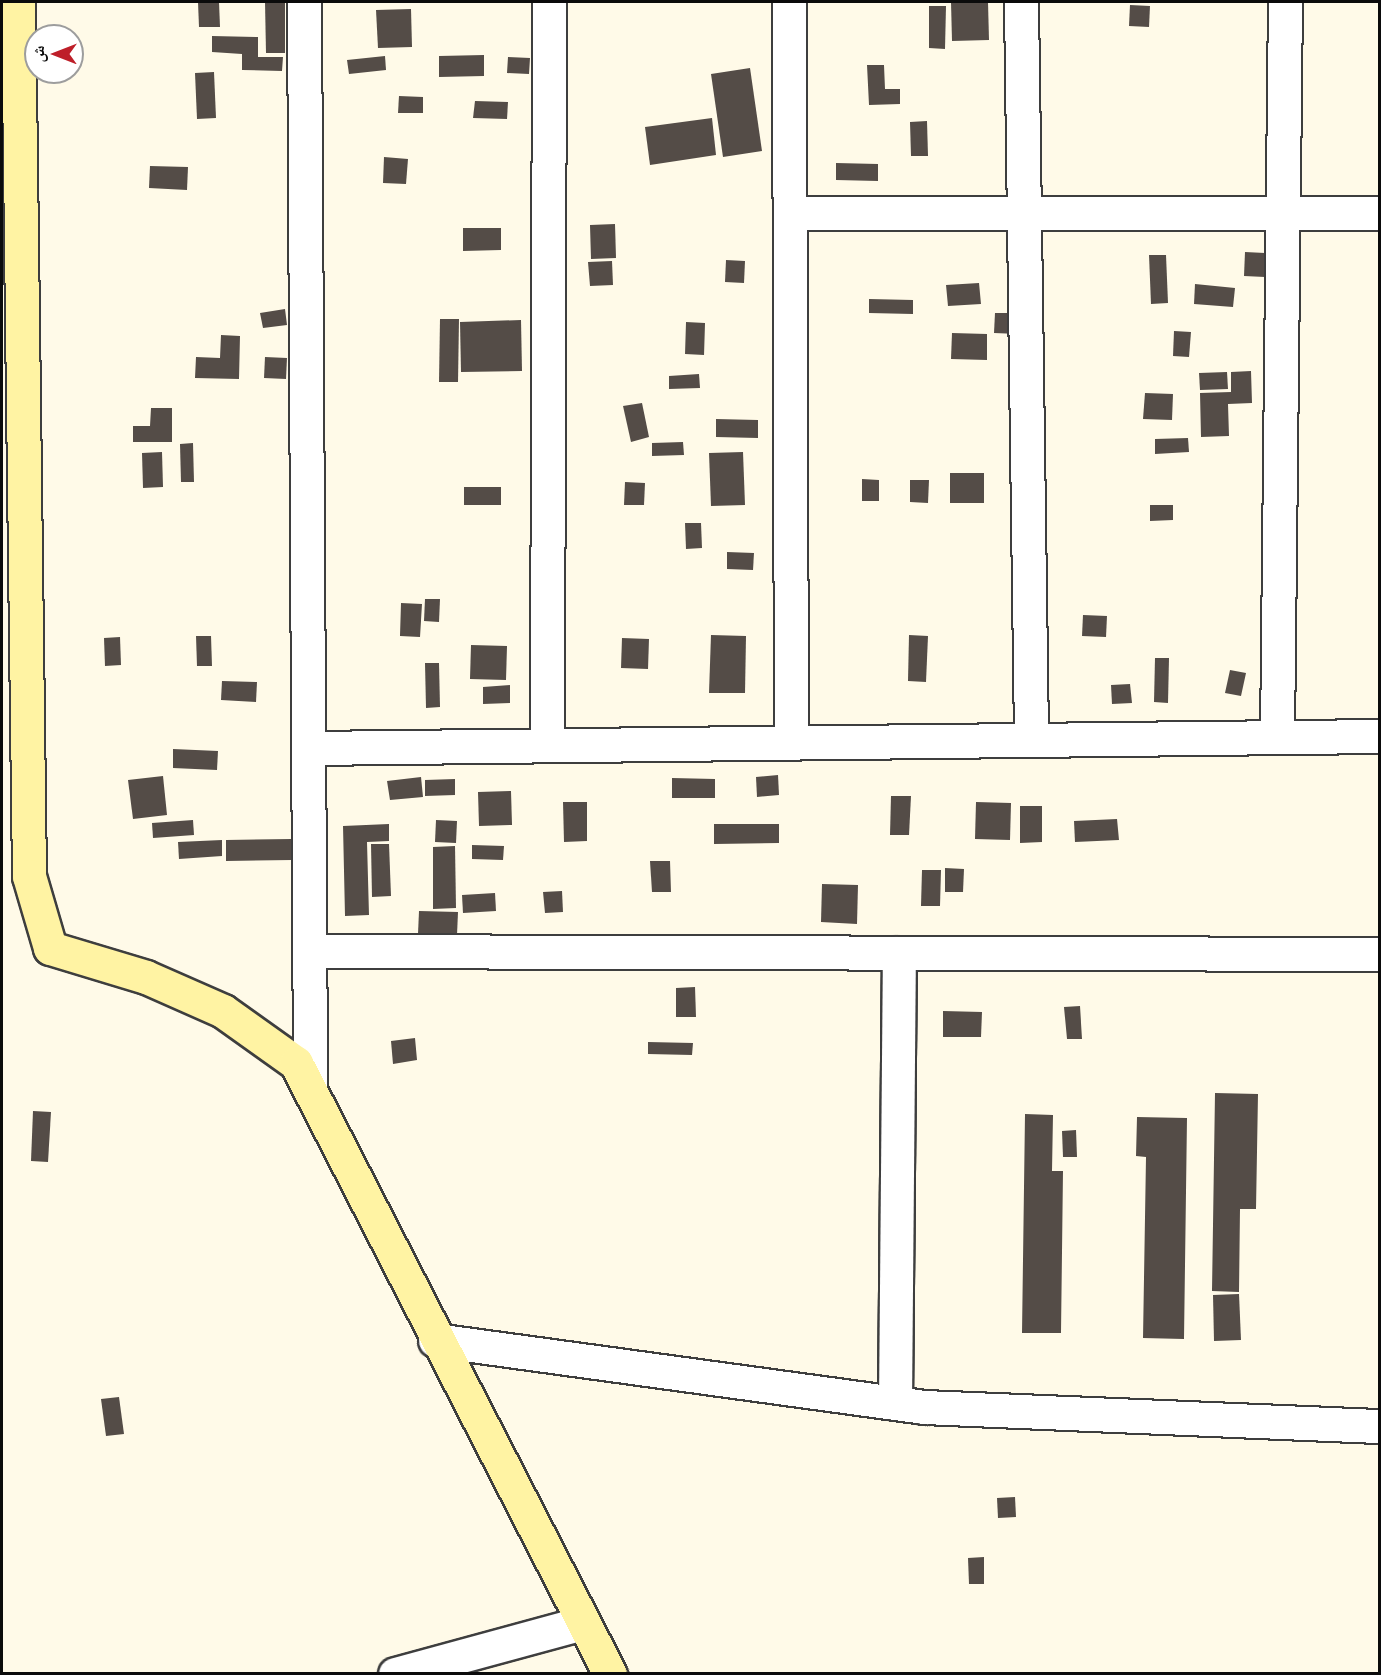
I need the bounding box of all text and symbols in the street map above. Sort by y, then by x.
north arrow [24,24,84,84]
text: ش [28,46,48,63]

